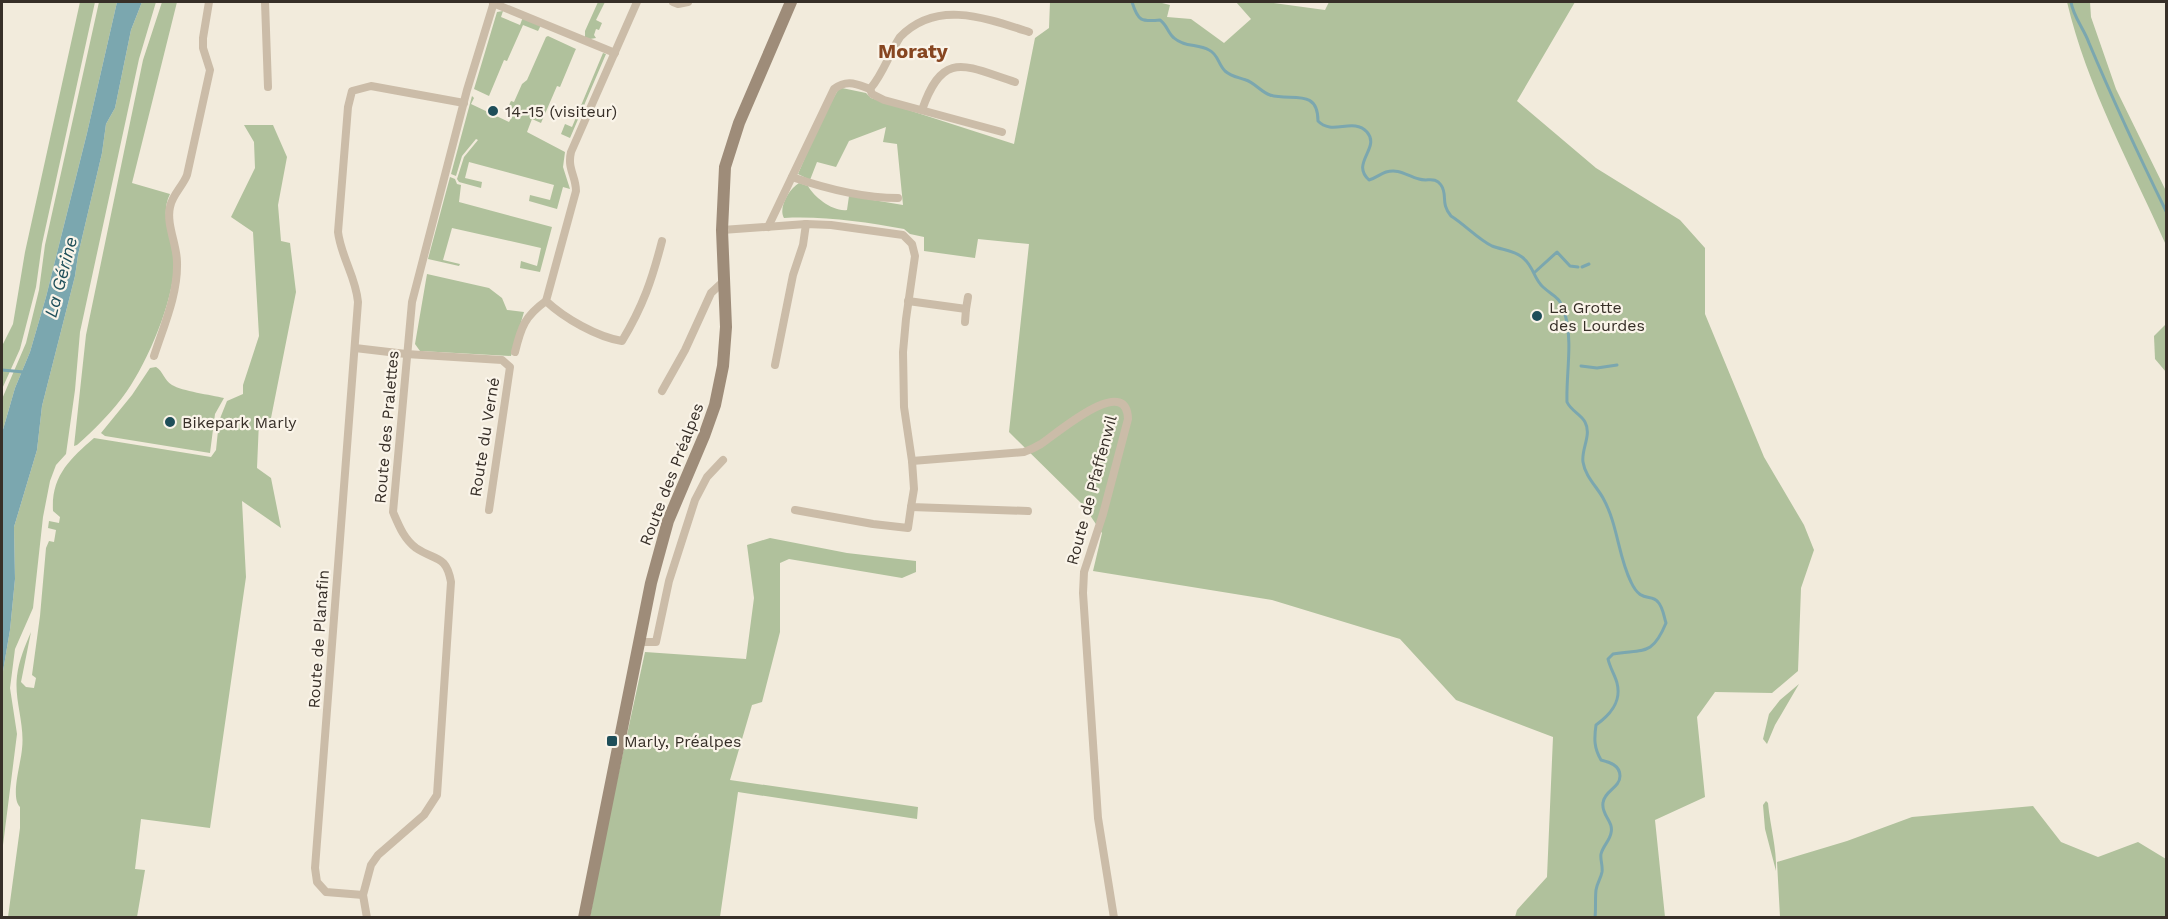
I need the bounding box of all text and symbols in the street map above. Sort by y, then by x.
district label: Moraty [878,39,949,63]
place label: 14-15 (visiteur) [505,102,617,121]
marker: 14-15 (visiteur) [486,104,500,118]
water label: La Gérine [40,234,81,320]
place label: La Grotte des Lourdes [1549,298,1645,335]
marker: La Grotte des Lourdes [1530,309,1544,323]
street label: Route des Pralettes [370,350,403,504]
street label: Route du Verné [466,376,503,498]
street label: Route des Préalpes [635,400,707,548]
place label: Bikepark Marly [182,413,297,432]
street label: Route de Pfaffenwil [1062,413,1121,567]
marker: Bikepark Marly [163,415,177,429]
street label: Route de Planafin [304,569,333,709]
place label: Marly, Préalpes [624,732,741,751]
marker: Marly, Préalpes [605,734,619,748]

